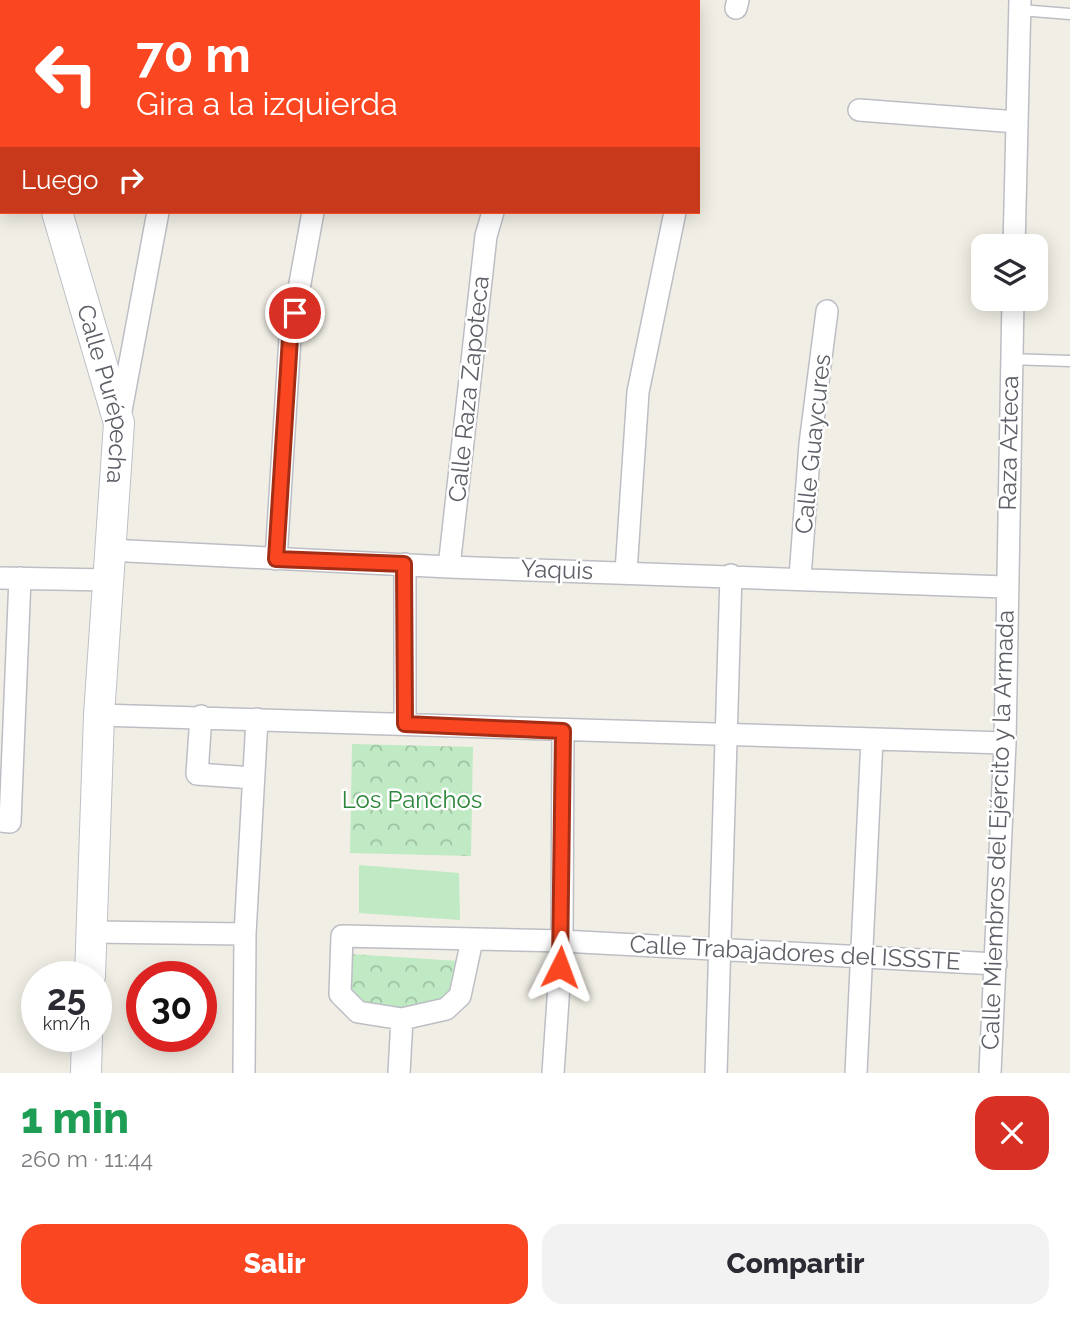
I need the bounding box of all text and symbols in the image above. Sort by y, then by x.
text: 70 m [136,26,251,83]
icon: left [21,28,112,119]
text: Gira a la izquierda [136,85,398,122]
icon: right [112,161,150,199]
text: Luego [21,165,98,195]
map controls [971,234,1048,311]
button: layers [971,234,1048,311]
street label: Calle Raza Zapoteca [442,274,495,504]
pin [265,283,325,343]
icon: arrive [276,294,314,332]
street label: Calle Purépecha [71,301,135,485]
street label: Calle Guaycures [789,353,836,535]
street label: Raza Azteca [993,375,1024,511]
street label: Yaquis [520,554,594,585]
street label: Calle Miembros del Ejército y la Armada [975,609,1020,1051]
park label: Los Panchos [342,785,482,814]
street label: Calle Trabajadores del ISSSTE [629,929,961,976]
position arrow [523,930,597,1004]
speed limit sign: 30 [126,961,217,1052]
text: 25 [47,977,86,1018]
text: km/h [43,1013,90,1034]
text: 1 min [21,1094,129,1143]
button: close [975,1096,1049,1170]
text: 260 m · 11:44 [21,1145,153,1172]
button: Salir [21,1224,528,1304]
button: Compartir [542,1224,1049,1304]

